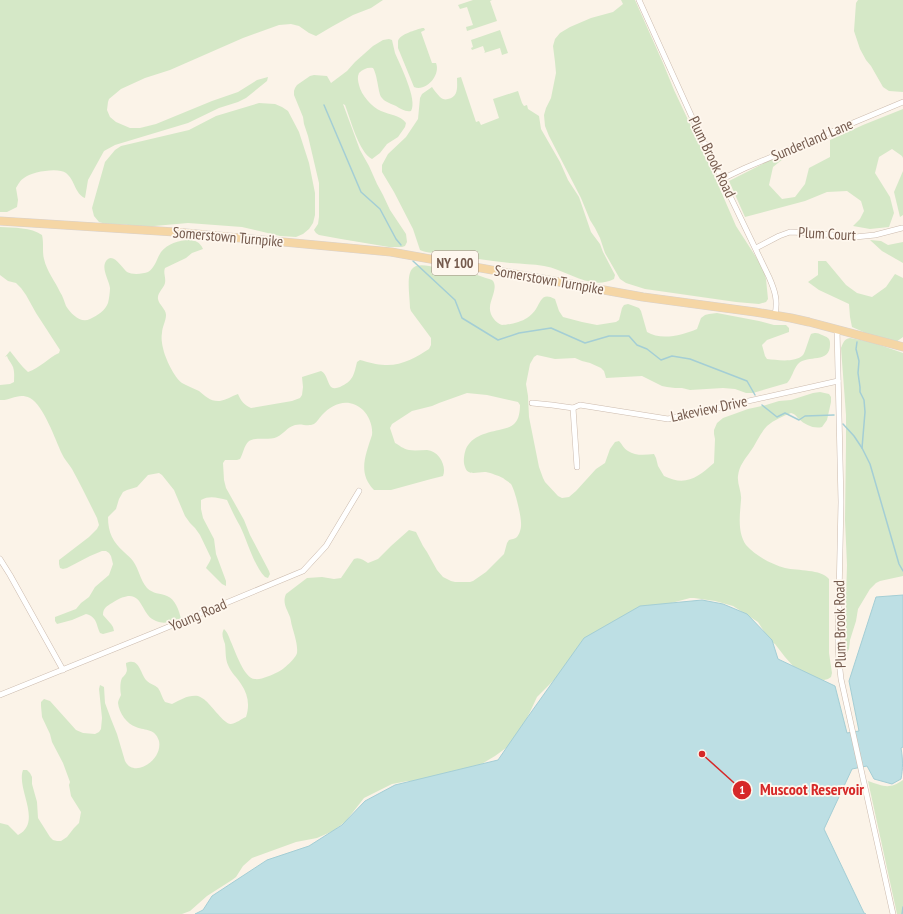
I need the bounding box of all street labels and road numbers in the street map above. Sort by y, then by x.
street label: Plum Brook Road [685,113,740,201]
street label: Sunderland Lane [768,114,856,165]
street label: Somerstown Turnpike [172,222,284,251]
street label: Plum Court [798,223,856,244]
road number: NY 100 [432,251,478,275]
street label: Somerstown Turnpike [493,261,605,298]
street label: Lakeview Drive [669,391,749,426]
street label: Plum Brook Road [829,580,850,668]
street label: Young Road [166,594,229,635]

